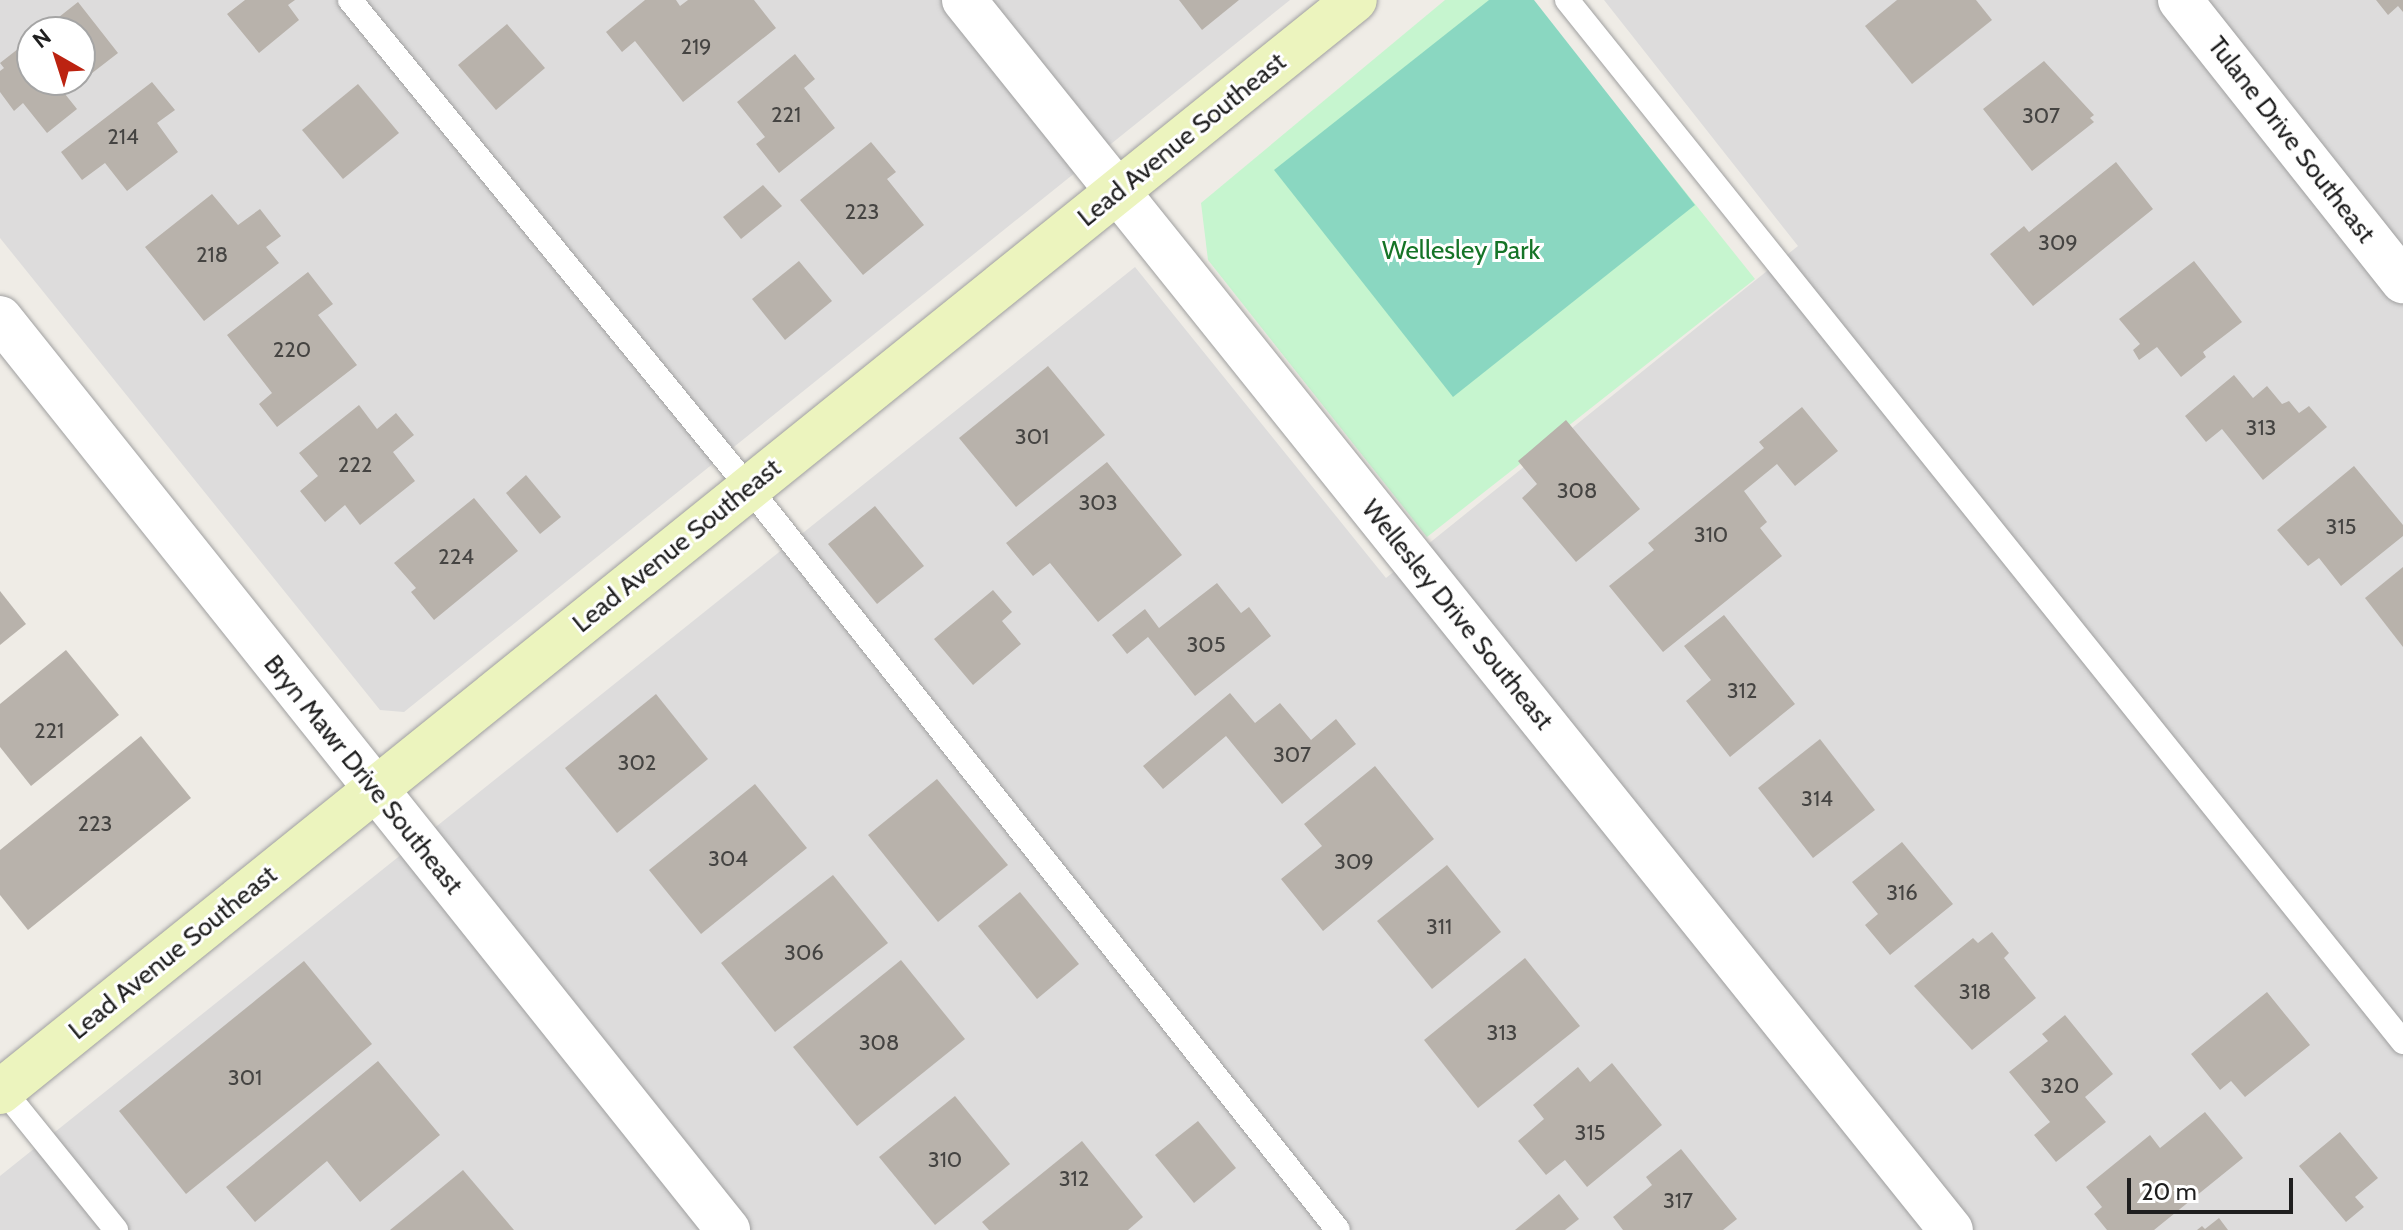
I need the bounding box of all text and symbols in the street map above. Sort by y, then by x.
north arrow [16,16,96,96]
text: N [27,23,56,54]
street label: Tulane Drive Southeast [2201,31,2381,249]
house number: 219 [680,34,712,60]
street label: Lead Avenue Southeast [1072,47,1292,233]
house number: 221 [771,102,801,128]
house number: 307 [2022,103,2060,129]
house number: 214 [107,124,139,150]
house number: 223 [845,199,879,225]
house number: 309 [2038,230,2078,256]
park label: Wellesley Park [1382,235,1540,267]
house number: 218 [196,242,228,268]
house number: 220 [273,337,311,363]
house number: 313 [2246,415,2276,441]
house number: 301 [1015,424,1049,450]
house number: 222 [338,452,372,478]
street label: Lead Avenue Southeast [567,453,787,639]
house number: 308 [1557,478,1597,504]
house number: 303 [1078,490,1118,516]
street label: Wellesley Drive Southeast [1355,494,1559,736]
house number: 315 [2326,514,2356,540]
house number: 310 [1694,522,1728,548]
house number: 224 [438,544,474,570]
house number: 305 [1186,632,1226,658]
street label: Bryn Mawr Drive Southeast [257,649,469,901]
house number: 312 [1727,678,1757,704]
house number: 221 [34,718,64,744]
house number: 307 [1273,742,1311,768]
house number: 302 [618,750,656,776]
house number: 314 [1801,786,1833,812]
house number: 223 [78,811,112,837]
house number: 304 [708,846,748,872]
house number: 309 [1334,849,1374,875]
street label: Lead Avenue Southeast [63,860,283,1046]
house number: 316 [1886,880,1918,906]
house number: 311 [1426,914,1452,940]
house number: 306 [784,940,824,966]
house number: 318 [1959,979,1991,1005]
house number: 313 [1487,1020,1517,1046]
house number: 308 [859,1030,899,1056]
house number: 301 [228,1065,262,1091]
house number: 320 [2041,1073,2079,1099]
house number: 315 [1575,1120,1605,1146]
house number: 310 [928,1147,962,1173]
scale bar [2131,1162,2297,1212]
house number: 312 [1059,1166,1089,1192]
text: 20 m [2141,1177,2197,1206]
house number: 317 [1663,1188,1693,1214]

